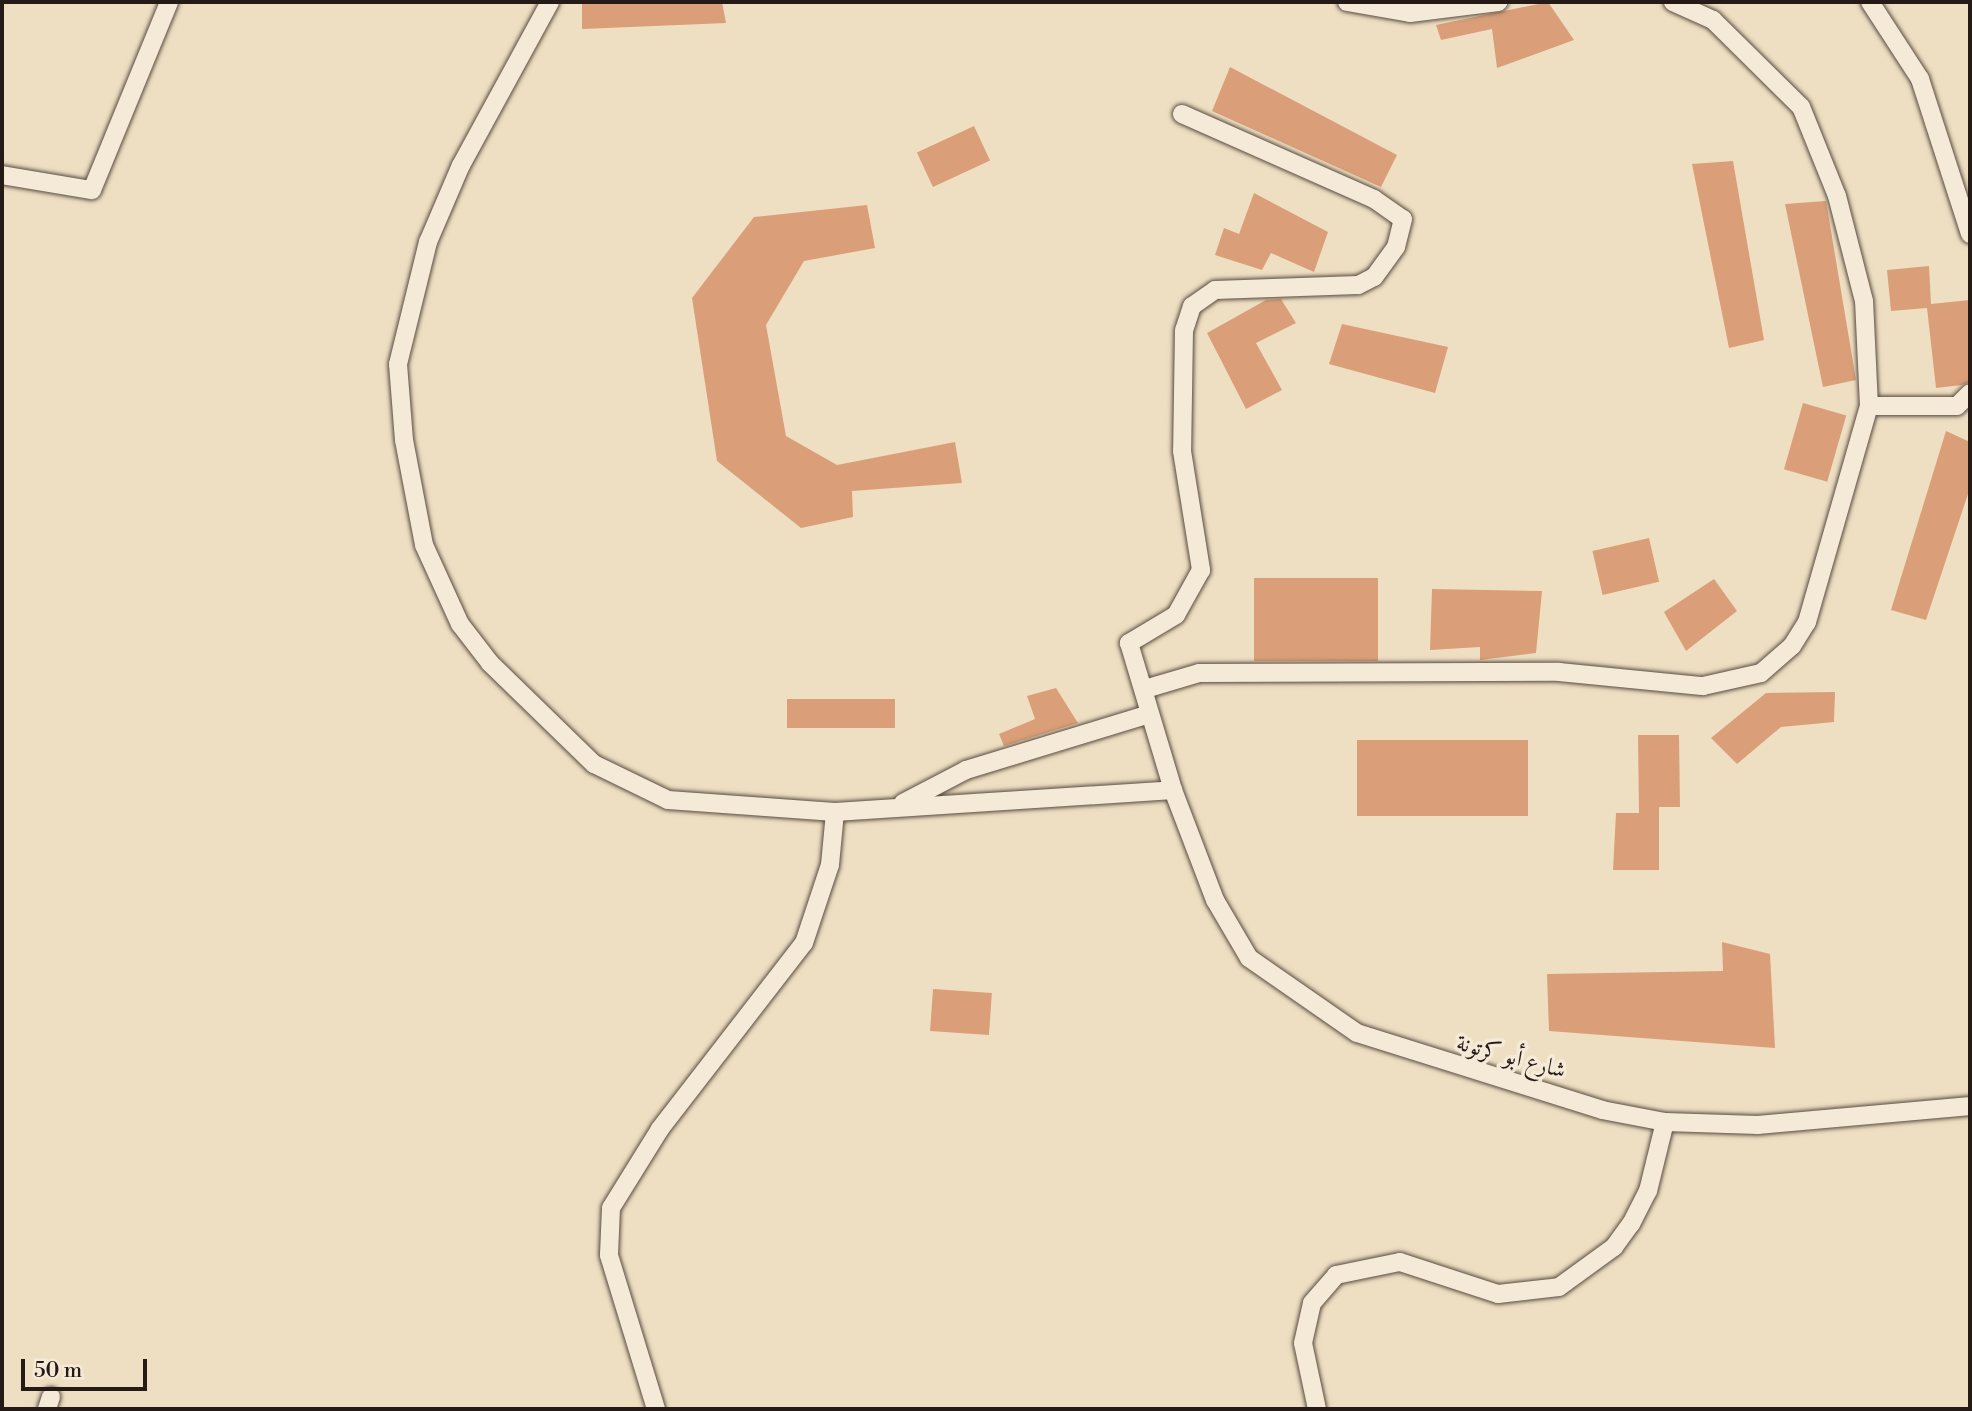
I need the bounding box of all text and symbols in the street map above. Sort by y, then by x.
street label: شارع أبو كرتونة [1453,1029,1569,1085]
scale bar [24,1344,150,1388]
text: 50 m [34,1358,82,1384]

